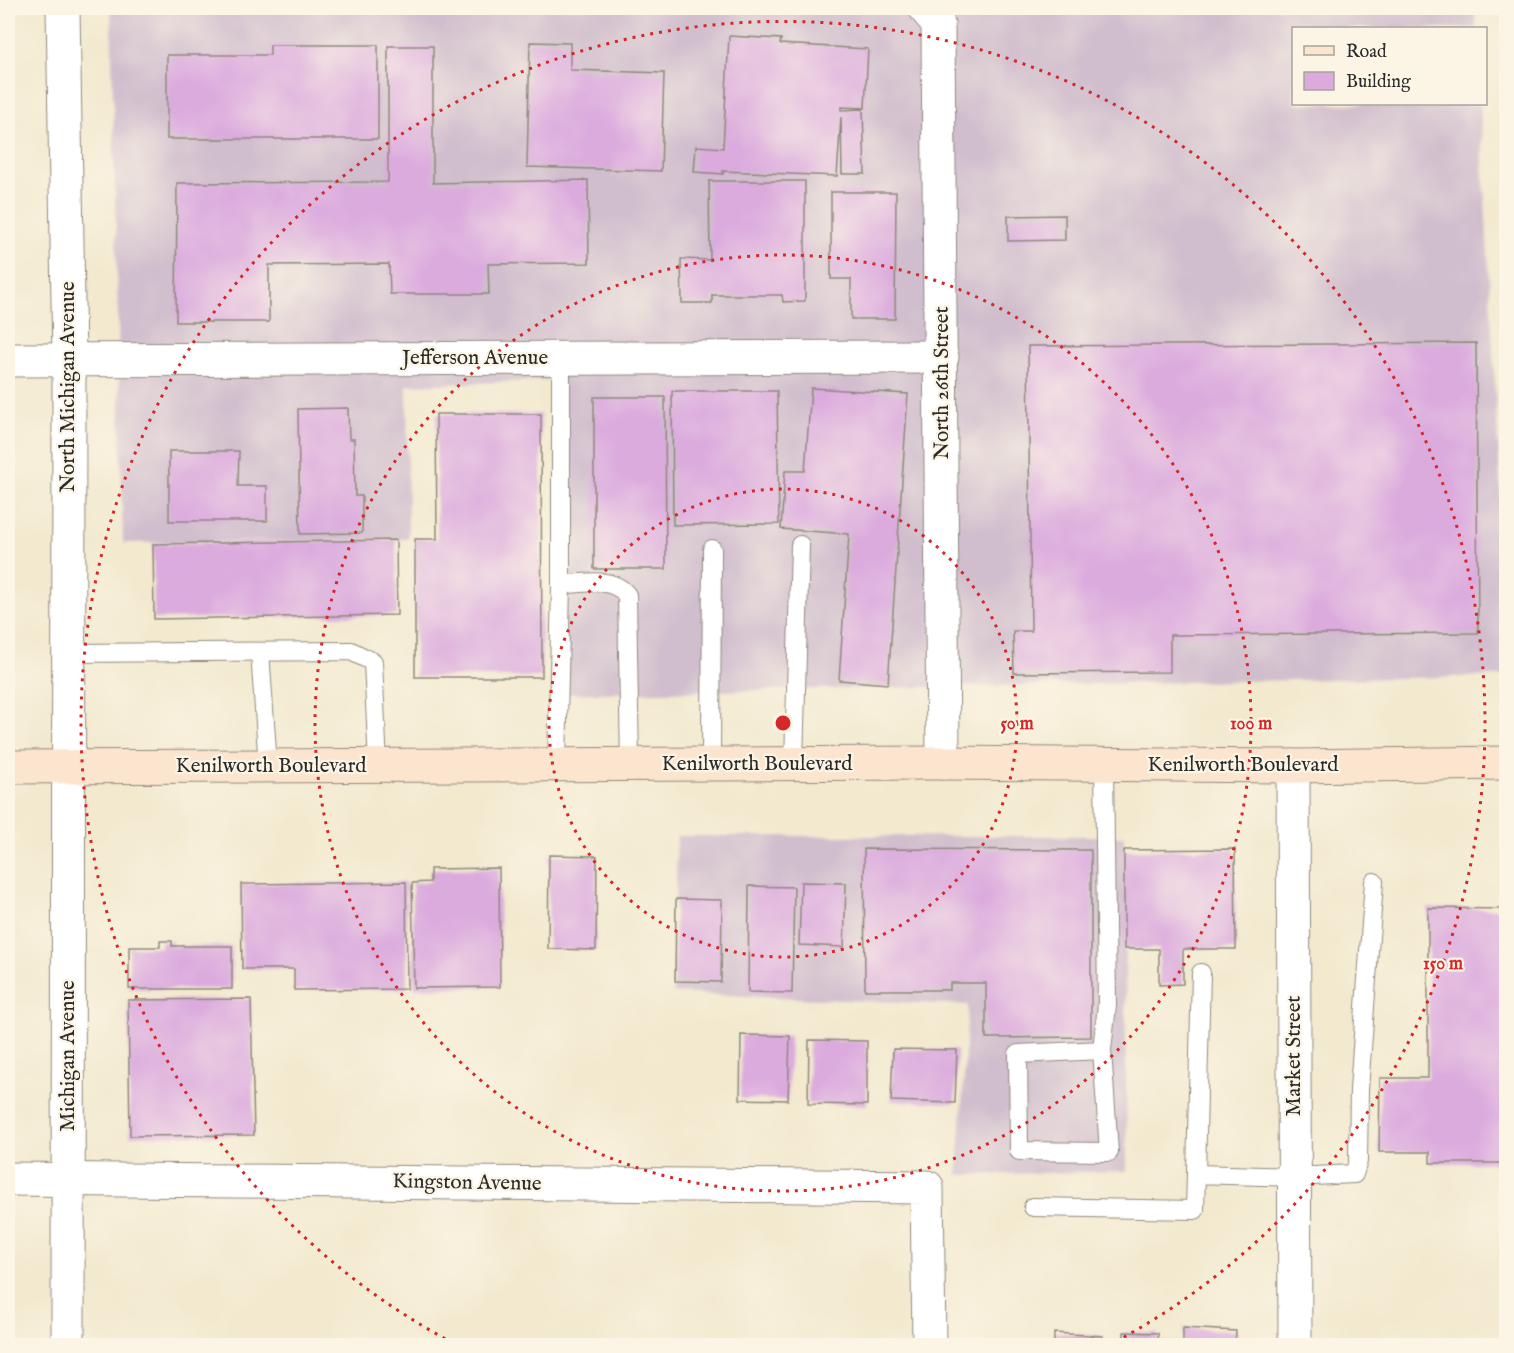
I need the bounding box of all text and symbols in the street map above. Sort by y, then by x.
legend [1292,27,1487,105]
text: Road [1346,41,1387,64]
text: Building [1346,71,1411,94]
street label: North Michigan Avenue [55,281,82,493]
street label: North 26th Street [929,306,956,460]
street label: Jefferson Avenue [400,345,548,372]
centre of rings [773,713,793,733]
text: 50 m [1000,713,1034,736]
text: 100 m [1230,713,1272,736]
street label: Kenilworth Boulevard [661,751,853,778]
street label: Kenilworth Boulevard [1147,752,1339,779]
street label: Kenilworth Boulevard [175,753,367,780]
text: 150 m [1423,953,1463,976]
street label: Michigan Avenue [55,980,82,1132]
street label: Market Street [1281,995,1308,1117]
street label: Kingston Avenue [392,1168,542,1198]

